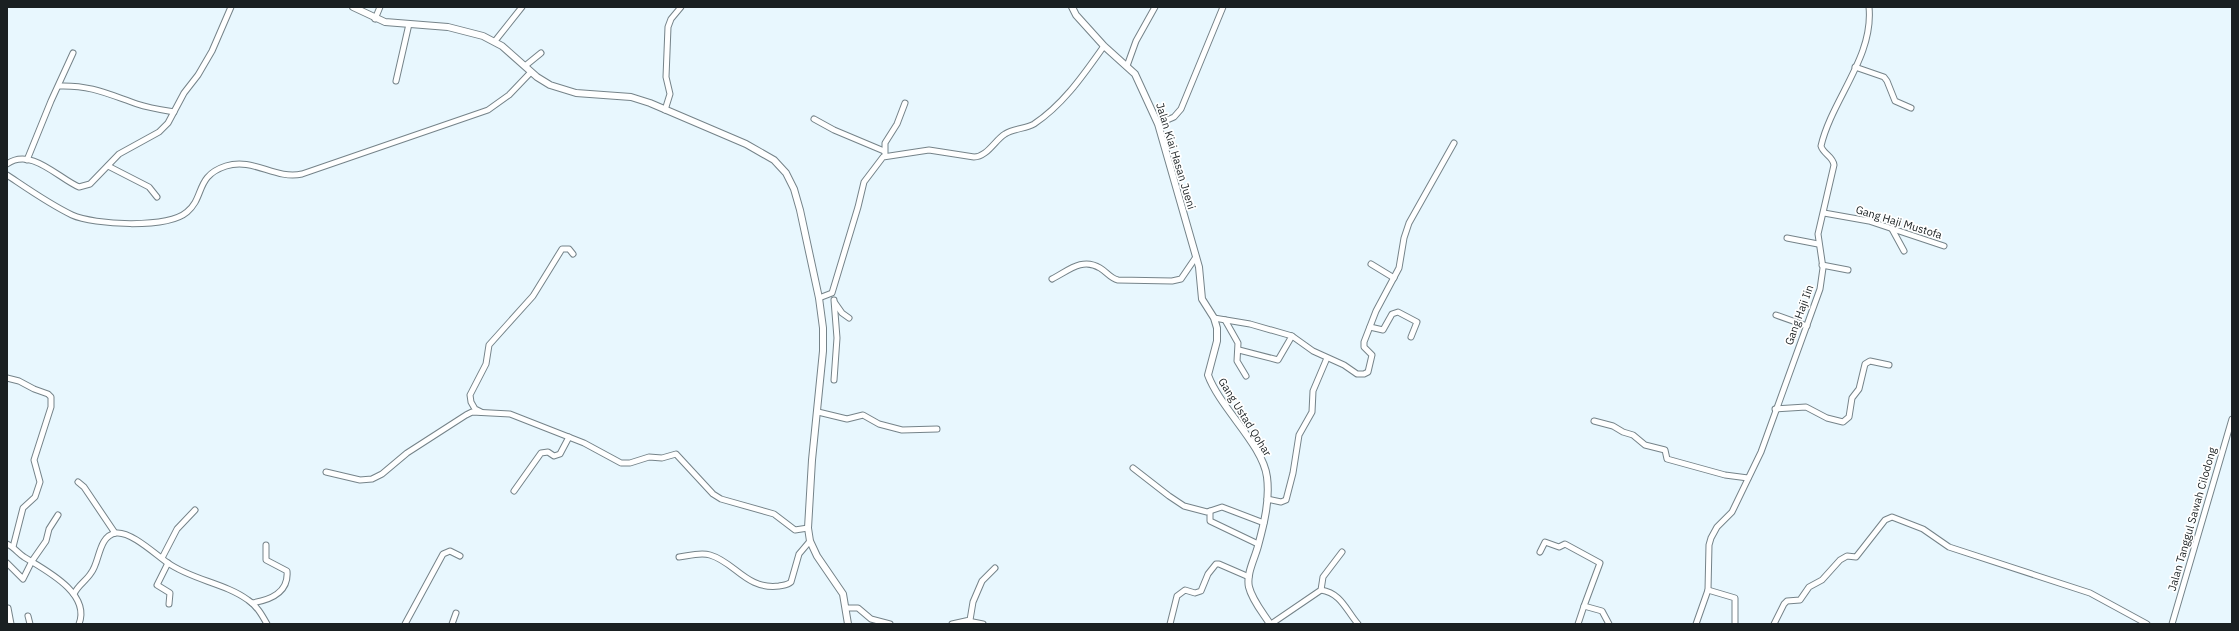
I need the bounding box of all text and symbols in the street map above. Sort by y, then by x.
street label: Jalan Kiai Hasan Jueni [1153,101,1199,211]
street label: Gang Haji Mustofa [1854,202,1944,242]
street label: Gang Haji Iin [1782,283,1816,347]
street label: Gang Ustad Qohar [1215,375,1275,459]
street label: Jalan Tanggul Sawah Cilodong [2165,445,2219,592]

